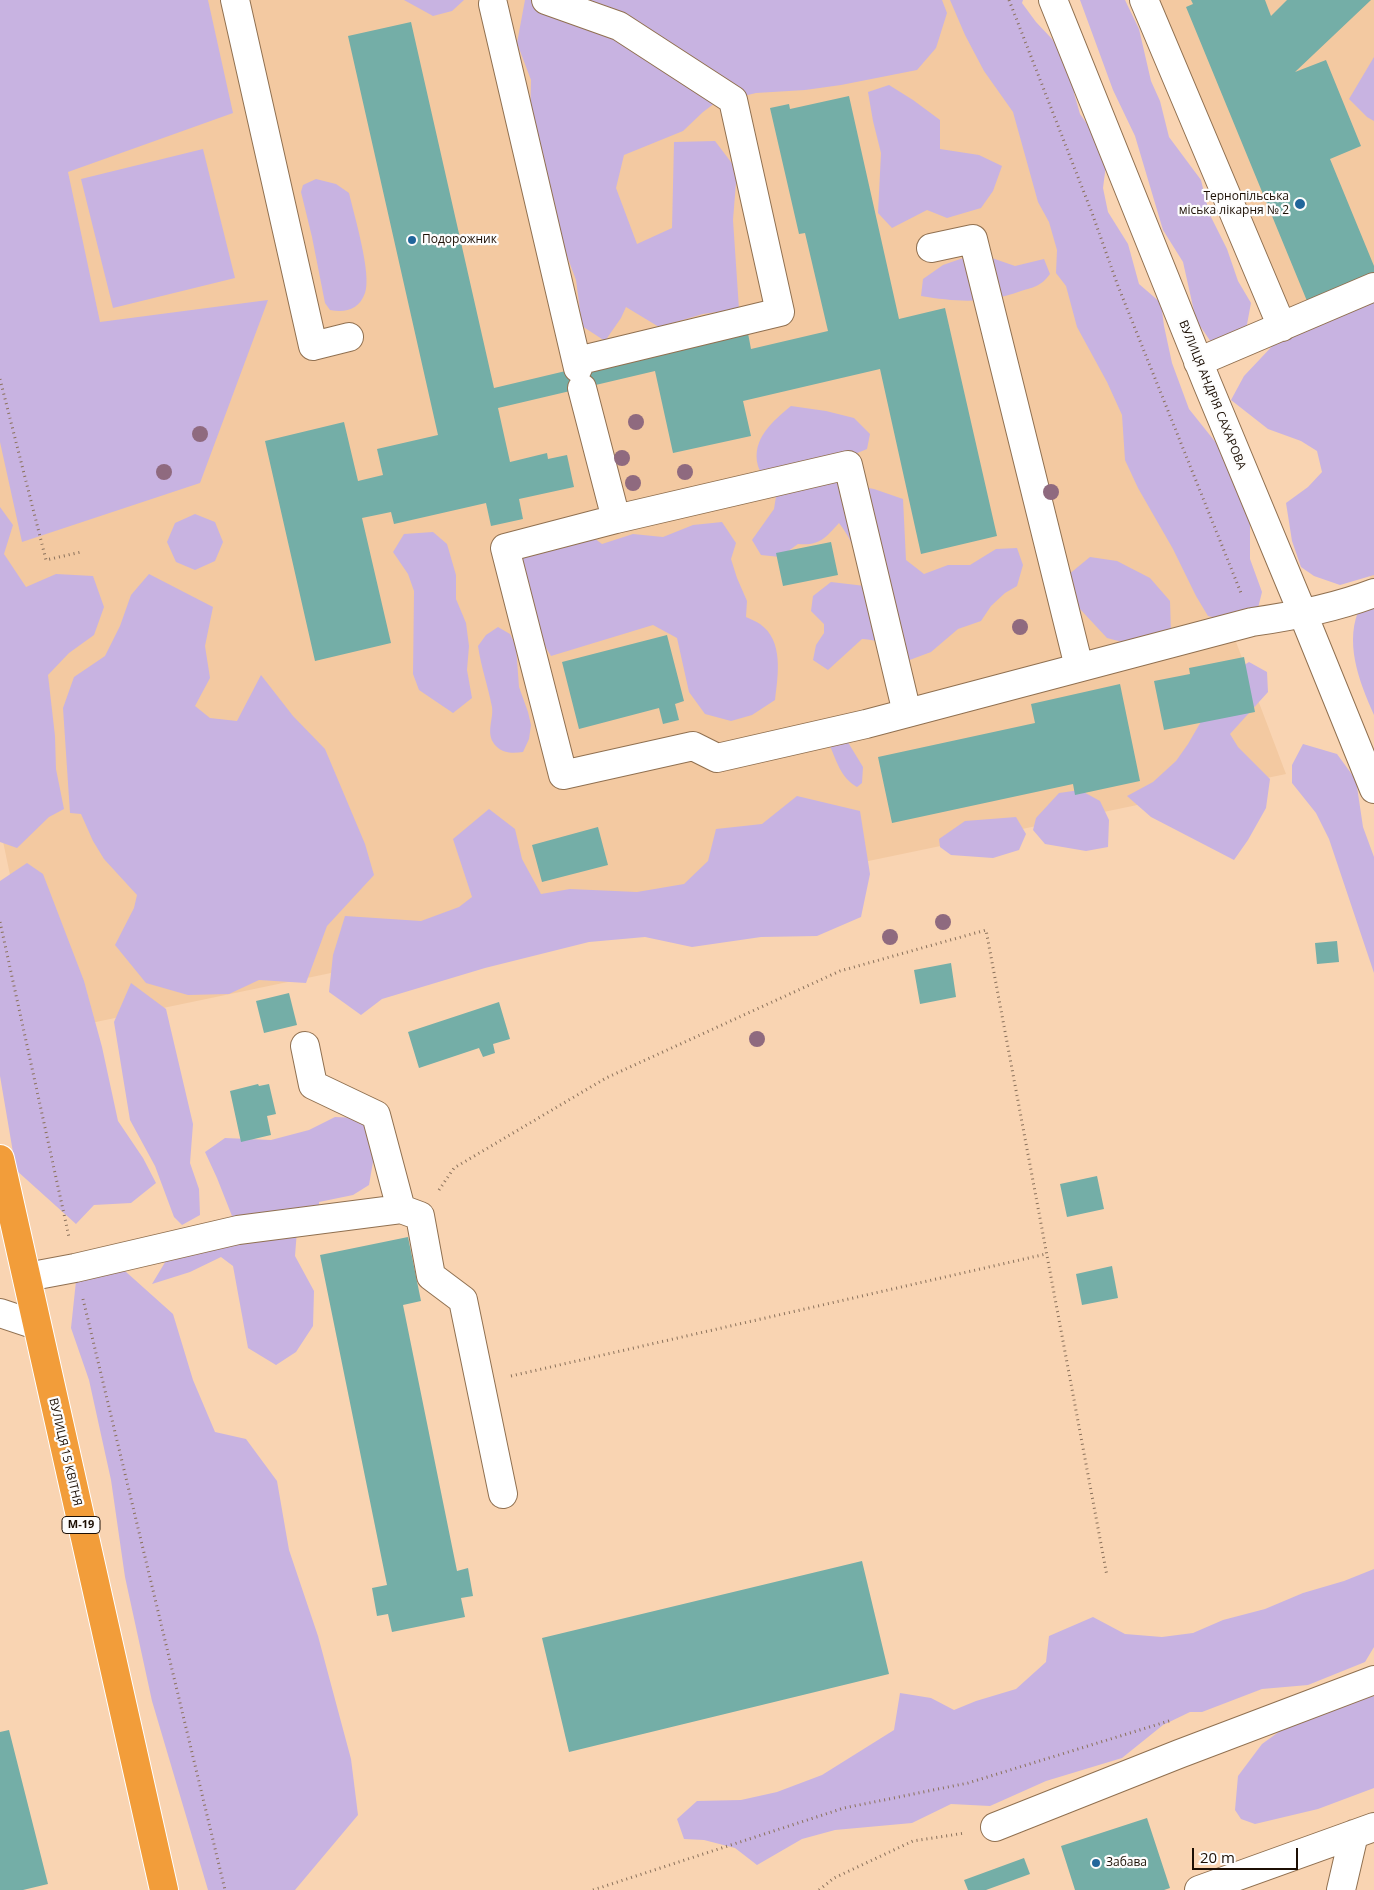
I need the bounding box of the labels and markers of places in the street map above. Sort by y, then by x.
place label: Тернопільська міська лікарня № 2 [1179,190,1289,218]
marker: Тернопільська міська лікарня № 2 [1293,197,1307,211]
place label: Подорожник [422,233,497,247]
marker: Подорожник [406,234,418,246]
place label: Забава [1106,1856,1147,1870]
marker: Забава [1090,1857,1102,1869]

